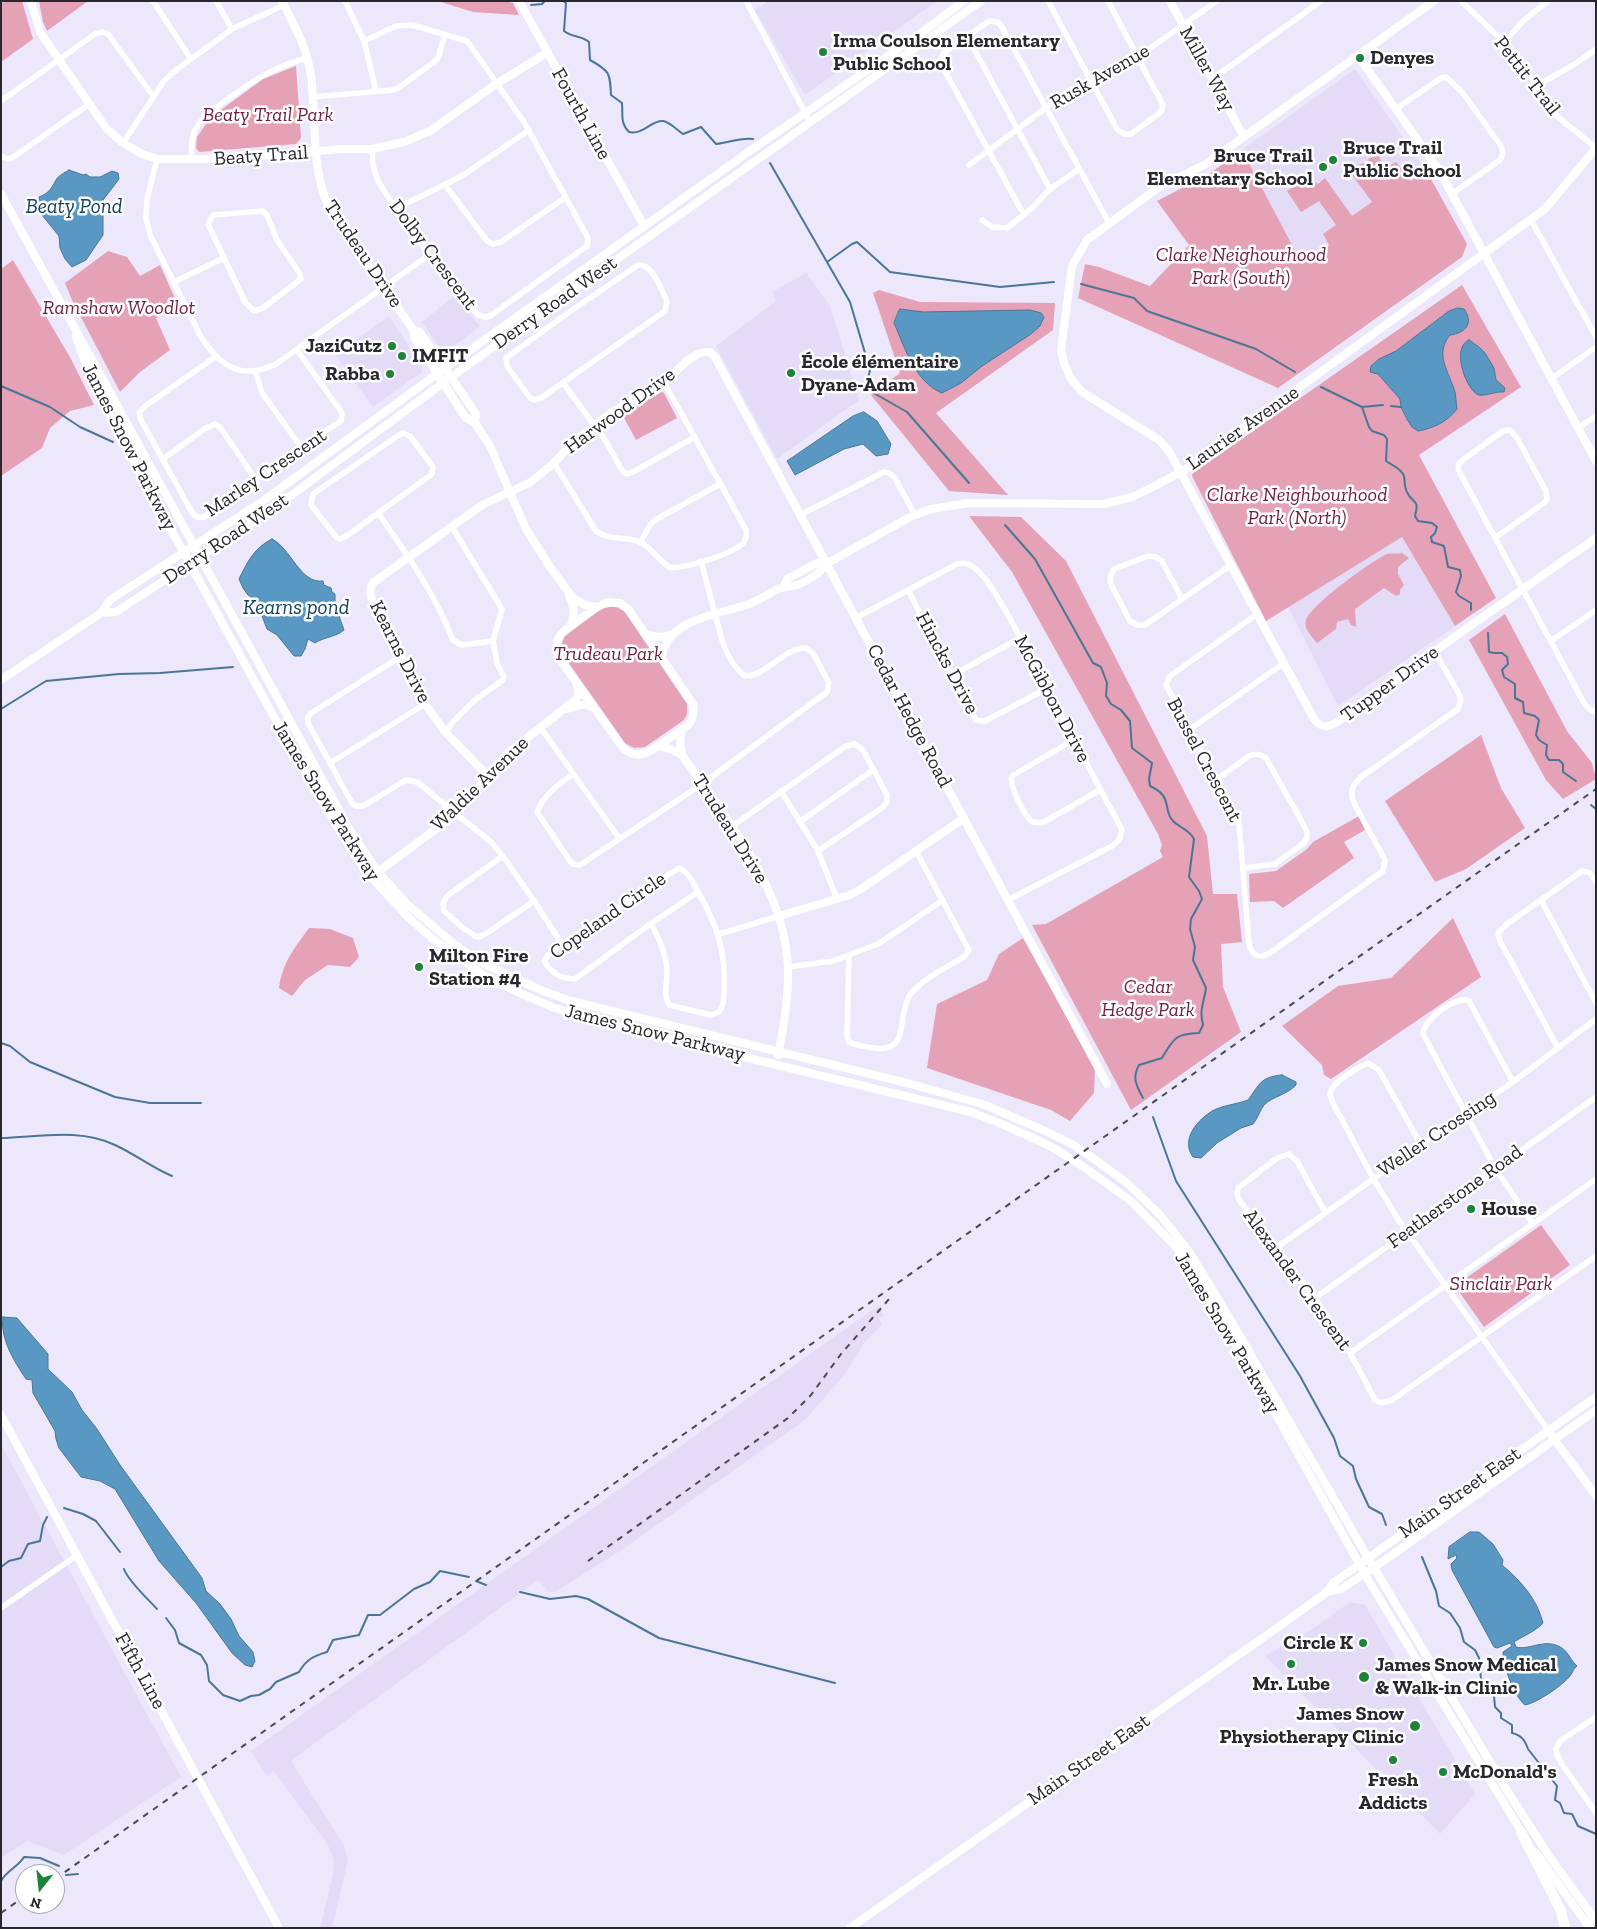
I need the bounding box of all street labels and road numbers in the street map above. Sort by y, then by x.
street label: Miller Way [1174,22,1240,116]
street label: Pettit Trail [1489,32,1565,120]
street label: Rusk Avenue [1046,39,1154,115]
street label: Fourth Line [546,64,616,164]
street label: Beaty Trail [213,141,309,171]
street label: Dolby Crescent [384,195,482,315]
street label: Trudeau Drive [318,196,408,312]
street label: Derry Road West [488,251,622,355]
street label: James Snow Parkway [76,359,182,535]
street label: Harwood Drive [560,363,680,459]
street label: Laurier Avenue [1182,380,1304,476]
street label: Marley Crescent [201,423,331,523]
street label: Derry Road West [159,488,293,590]
street label: Kearns Drive [364,597,436,707]
street label: Hincks Drive [910,608,984,718]
street label: McGibbon Drive [1008,631,1096,767]
street label: Cedar Hedge Road [861,640,957,792]
street label: Tupper Drive [1336,640,1444,728]
street label: Bussel Crescent [1161,694,1247,826]
street label: James Snow Parkway [267,716,385,886]
street label: Waldie Avenue [426,731,534,837]
street label: Trudeau Drive [687,770,773,888]
street label: Copeland Circle [545,867,671,965]
street label: James Snow Parkway [562,999,748,1067]
street label: Weller Crossing [1373,1086,1501,1182]
street label: Featherstone Road [1383,1140,1527,1254]
street label: Alexander Crescent [1238,1205,1356,1355]
street label: James Snow Parkway [1169,1248,1285,1418]
street label: Main Street East [1394,1442,1526,1544]
street label: Fifth Line [109,1629,171,1713]
street label: Main Street East [1023,1709,1155,1811]

